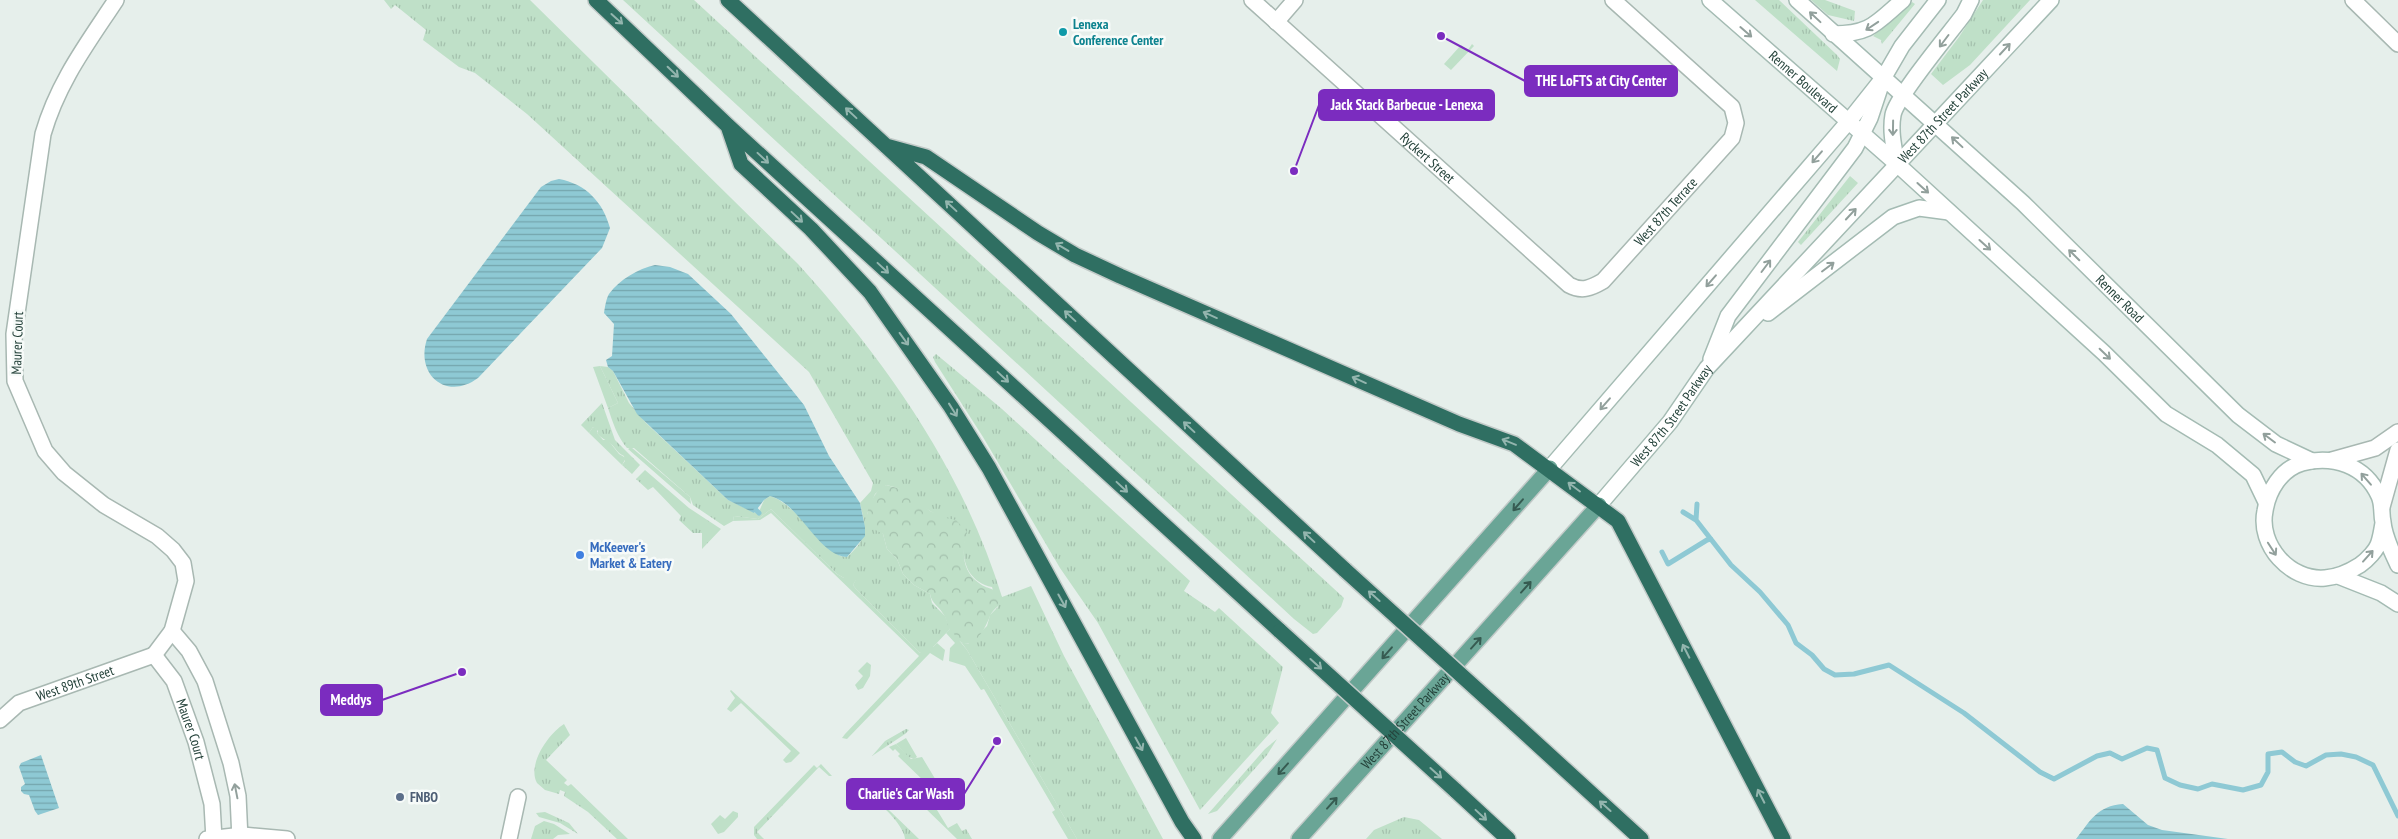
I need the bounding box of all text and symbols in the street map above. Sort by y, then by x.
one-way arrow [1809,11,1822,23]
one-way arrow [611,13,623,25]
place label: Lenexa Conference Center [1073,15,1164,49]
one-way arrow [1865,21,1879,31]
marker: Lenexa Conference Center [1057,26,1069,38]
one-way arrow [1740,26,1753,38]
one-way arrow [1939,34,1949,48]
one-way arrow [2000,43,2011,56]
street label: Renner Boulevard [1765,47,1841,117]
street label: West 87th Street Parkway [1894,64,1992,167]
one-way arrow [666,66,679,78]
callout: THE LoFTS at City Center [1525,66,1677,96]
text: THE LoFTS at City Center [1535,71,1667,90]
callout: Jack Stack Barbecue - Lenexa [1319,90,1494,120]
text: Jack Stack Barbecue - Lenexa [1330,95,1483,114]
one-way arrow [844,107,857,119]
one-way arrow [1888,120,1897,136]
street label: Ryckert Street [1396,128,1459,187]
one-way arrow [1951,137,1964,148]
one-way arrow [1811,151,1822,164]
one-way arrow [757,152,769,164]
street label: West 87th Terrace [1630,174,1701,249]
one-way arrow [1917,182,1930,194]
one-way arrow [944,200,957,212]
one-way arrow [1845,208,1857,221]
one-way arrow [791,211,804,223]
one-way arrow [1979,239,1992,250]
one-way arrow [1056,242,1070,252]
one-way arrow [2068,249,2081,261]
one-way arrow [1761,259,1771,273]
one-way arrow [876,262,889,274]
one-way arrow [1821,262,1835,272]
street label: Renner Road [2092,271,2148,326]
one-way arrow [1705,274,1717,287]
one-way arrow [1064,310,1077,322]
one-way arrow [1203,310,1218,320]
street label: Maurer Court [7,311,27,375]
one-way arrow [899,332,909,346]
one-way arrow [2099,348,2112,360]
street label: West 87th Street Parkway [1627,361,1716,470]
one-way arrow [996,372,1009,383]
one-way arrow [1352,375,1367,385]
one-way arrow [1600,397,1611,410]
one-way arrow [948,402,958,416]
one-way arrow [1183,421,1196,433]
one-way arrow [2263,433,2276,444]
one-way arrow [1502,437,1517,447]
one-way arrow [2361,473,2372,486]
one-way arrow [1116,481,1129,493]
one-way arrow [1567,482,1581,492]
one-way arrow [1512,498,1523,511]
one-way arrow [1302,531,1315,543]
place label: McKeever's Market & Eatery [590,538,672,572]
one-way arrow [2268,541,2278,555]
marker: McKeever's Market & Eatery [574,549,586,561]
one-way arrow [2363,550,2374,563]
one-way arrow [1521,580,1532,593]
one-way arrow [1367,591,1380,602]
one-way arrow [1058,593,1067,608]
one-way arrow [1470,637,1482,650]
one-way arrow [1681,644,1691,659]
one-way arrow [1382,646,1393,659]
one-way arrow [1309,658,1322,670]
street label: West 89th Street [34,661,116,705]
street label: West 87th Street Parkway [1357,668,1454,773]
callout: Meddys [321,685,382,715]
text: Meddys [331,690,371,709]
street label: Maurer Court [172,696,209,762]
one-way arrow [1134,736,1144,751]
one-way arrow [1277,763,1289,776]
one-way arrow [1430,767,1442,779]
callout: Charlie's Car Wash [847,779,964,809]
one-way arrow [231,783,241,799]
text: Charlie's Car Wash [858,784,954,803]
place label: FNBO [410,788,438,806]
one-way arrow [1756,788,1766,803]
marker: FNBO [394,791,406,803]
one-way arrow [1326,796,1338,809]
one-way arrow [1599,800,1612,812]
one-way arrow [1475,809,1488,821]

